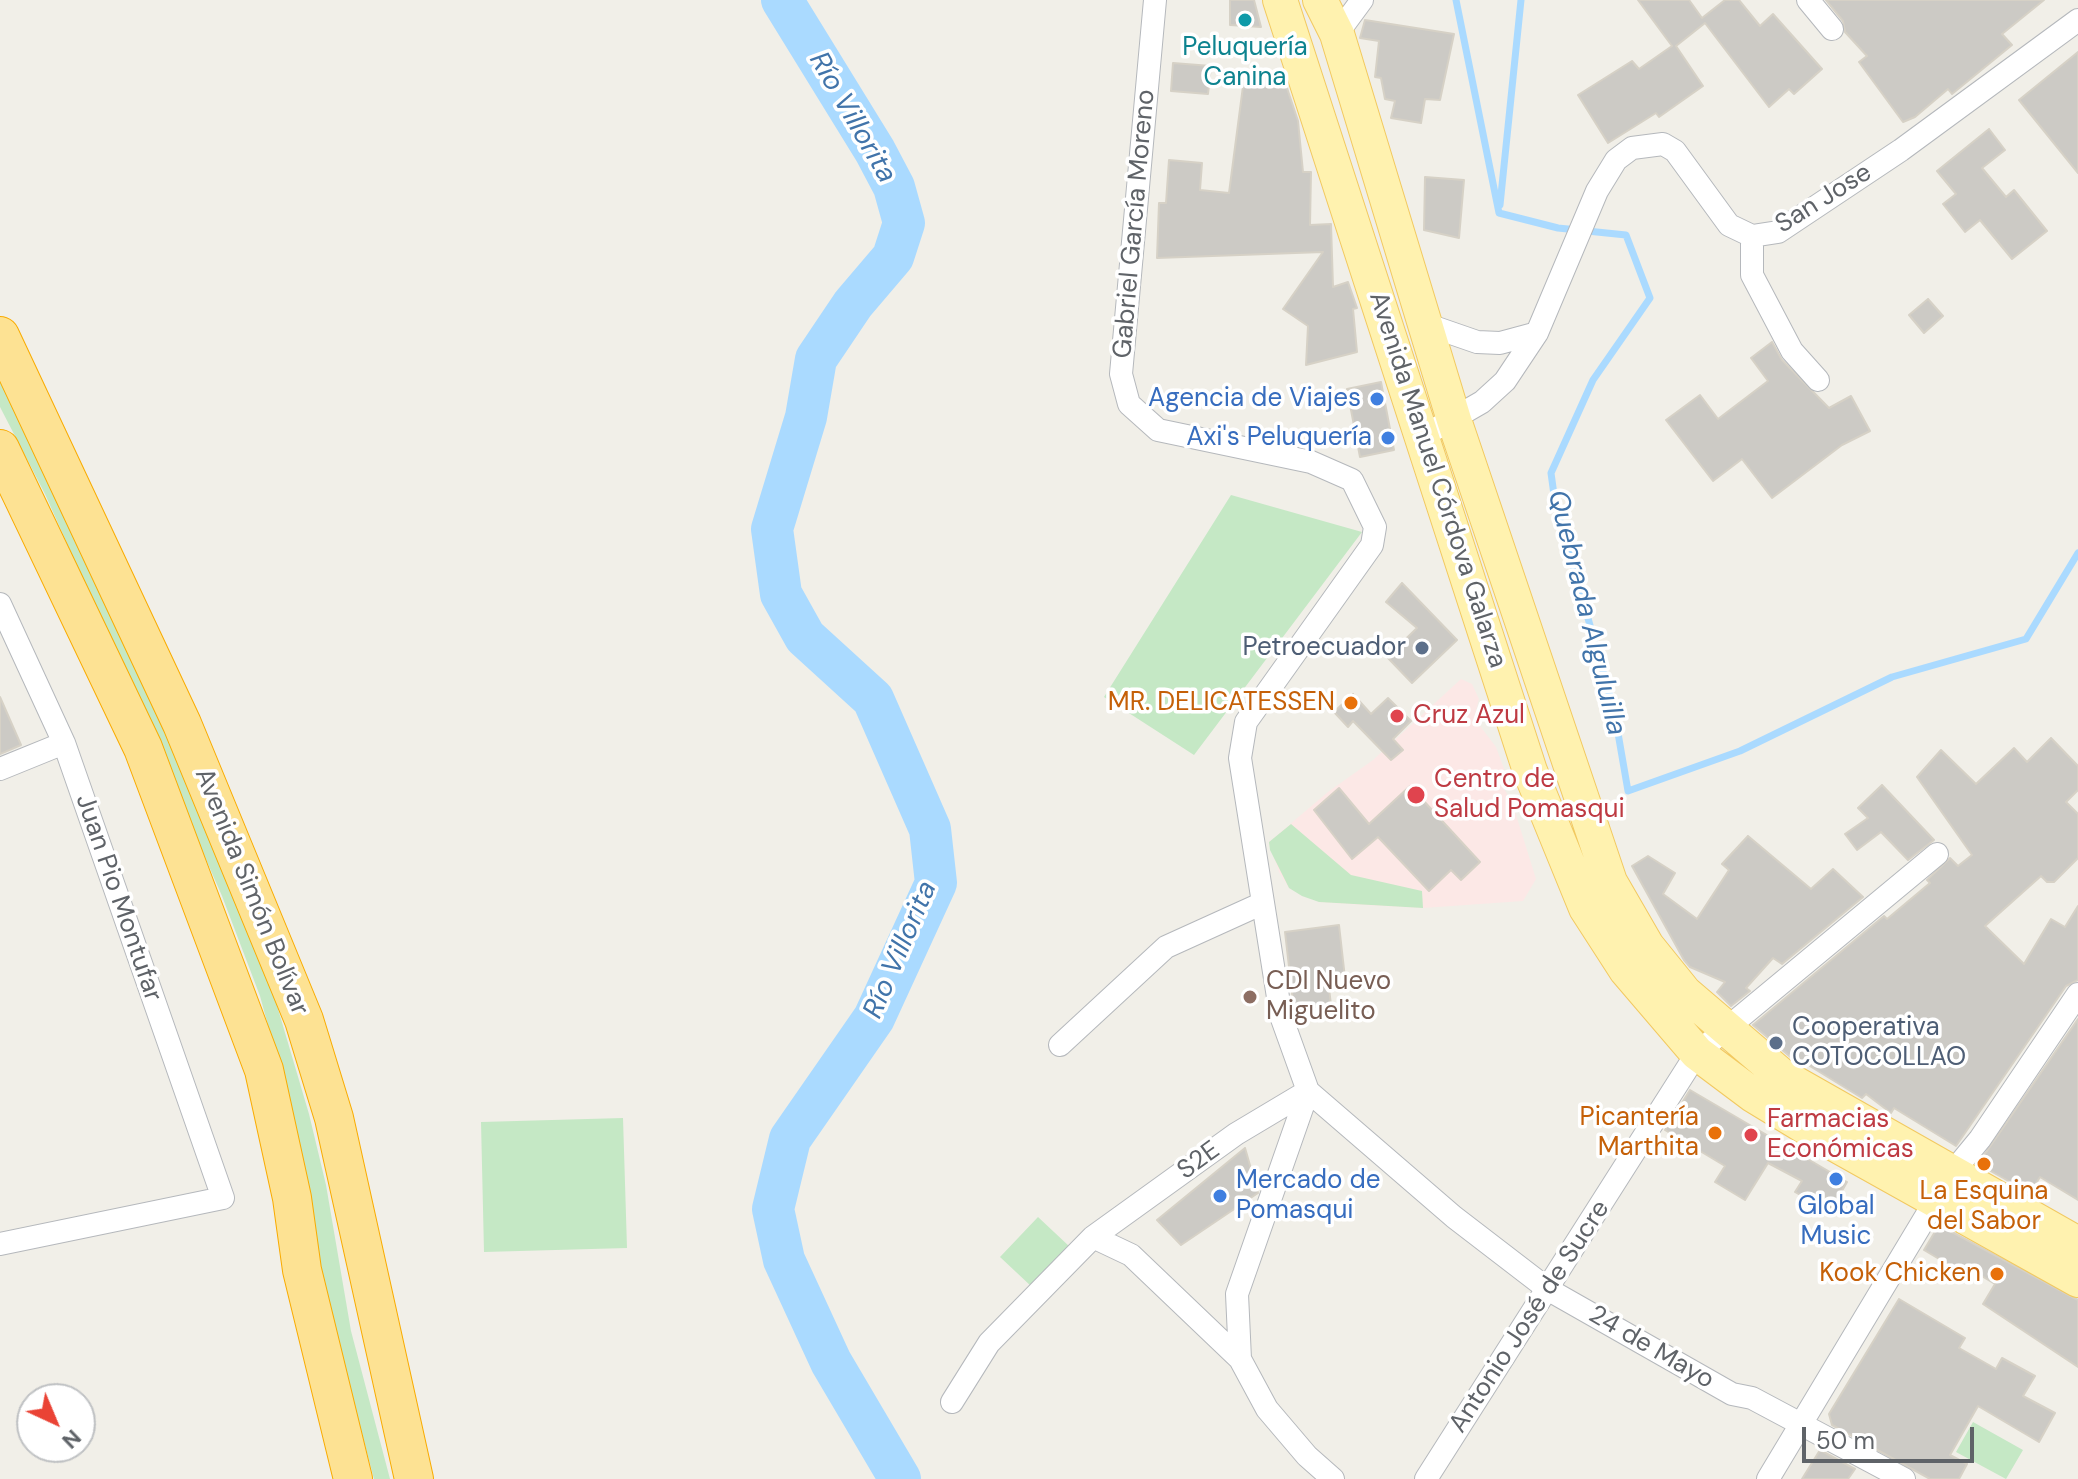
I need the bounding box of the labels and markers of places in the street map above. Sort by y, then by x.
marker: Peluquería Canina [1236,11,1254,29]
place label: Peluquería Canina [1182,32,1308,94]
place label: Agencia de Viajes [1148,383,1361,415]
marker: Agencia de Viajes [1368,390,1386,408]
place label: Axi's Peluquería [1186,422,1372,454]
marker: Axi's Peluquería [1379,429,1397,447]
place label: Petroecuador [1243,632,1406,664]
marker: Petroecuador [1413,639,1431,657]
place label: MR. DELICATESSEN [1108,687,1335,719]
marker: MR. DELICATESSEN [1342,694,1360,712]
place label: Cruz Azul [1413,700,1525,732]
marker: Cruz Azul [1388,707,1406,725]
place label: Centro de Salud Pomasqui [1434,764,1625,826]
marker: Centro de Salud Pomasqui [1405,784,1427,806]
place label: CDI Nuevo Miguelito [1266,966,1391,1028]
marker: CDI Nuevo Miguelito [1241,988,1259,1006]
place label: Cooperativa COTOCOLLAO [1792,1012,1966,1074]
marker: Cooperativa COTOCOLLAO [1767,1034,1785,1052]
place label: Picantería Marthita [1580,1102,1699,1164]
place label: Farmacias Económicas [1767,1104,1914,1166]
marker: Picantería Marthita [1706,1124,1724,1142]
marker: Farmacias Económicas [1742,1126,1760,1144]
marker: La Esquina del Sabor [1975,1155,1993,1173]
place label: Mercado de Pomasqui [1236,1165,1380,1226]
marker: Global Music [1827,1170,1845,1188]
place label: La Esquina del Sabor [1919,1176,2049,1238]
marker: Mercado de Pomasqui [1211,1187,1229,1205]
place label: Global Music [1797,1191,1875,1252]
place label: Kook Chicken [1819,1258,1981,1290]
marker: Kook Chicken [1988,1265,2006,1283]

